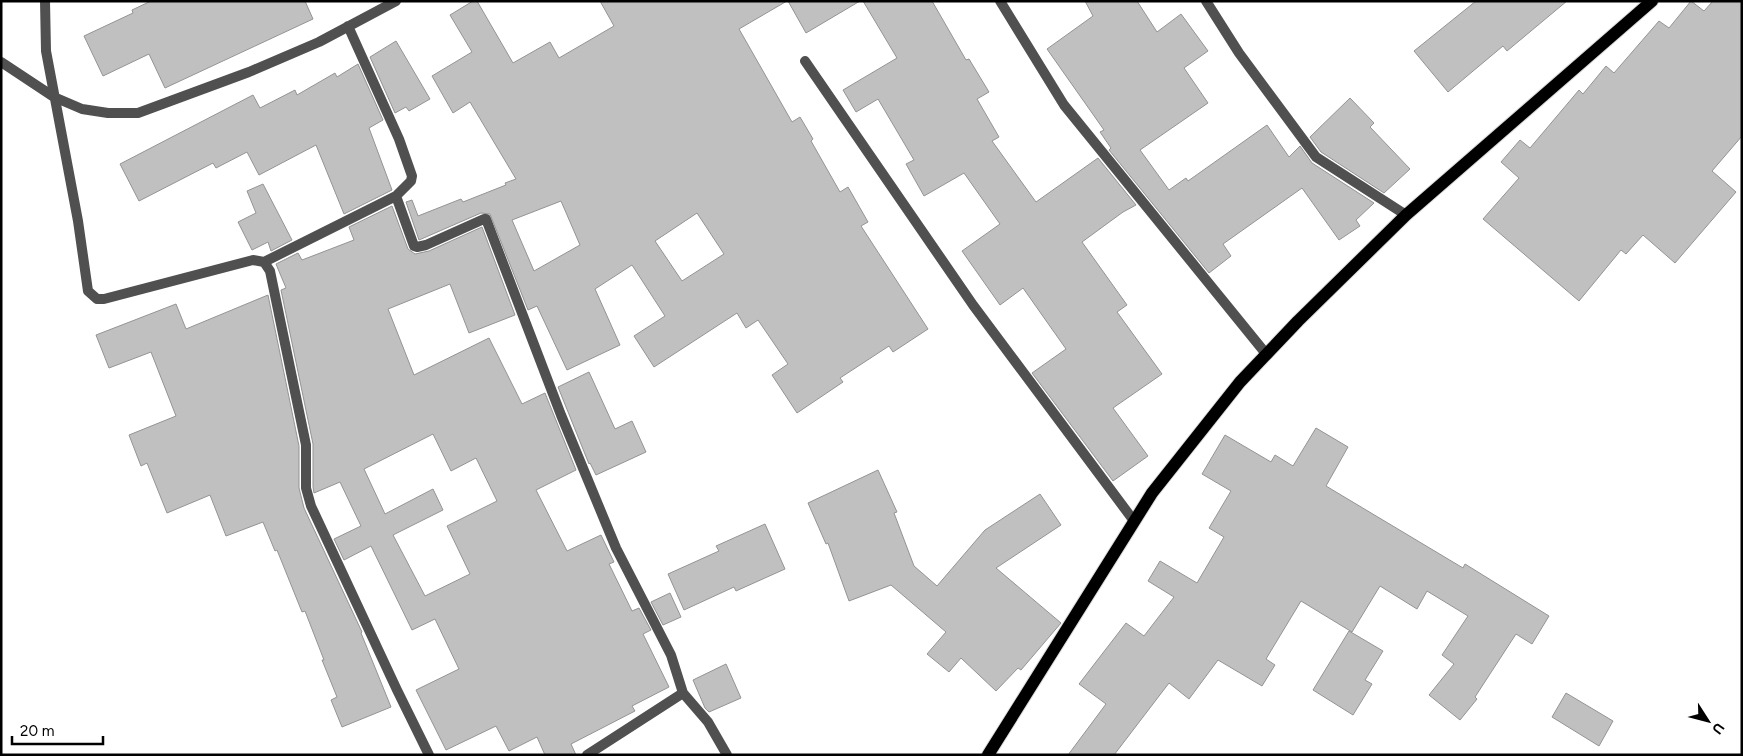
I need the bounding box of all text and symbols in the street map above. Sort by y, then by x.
north arrow [1683,696,1733,746]
scale bar [12,714,104,746]
text: U [1708,719,1728,737]
text: 20 m [20,722,54,740]

